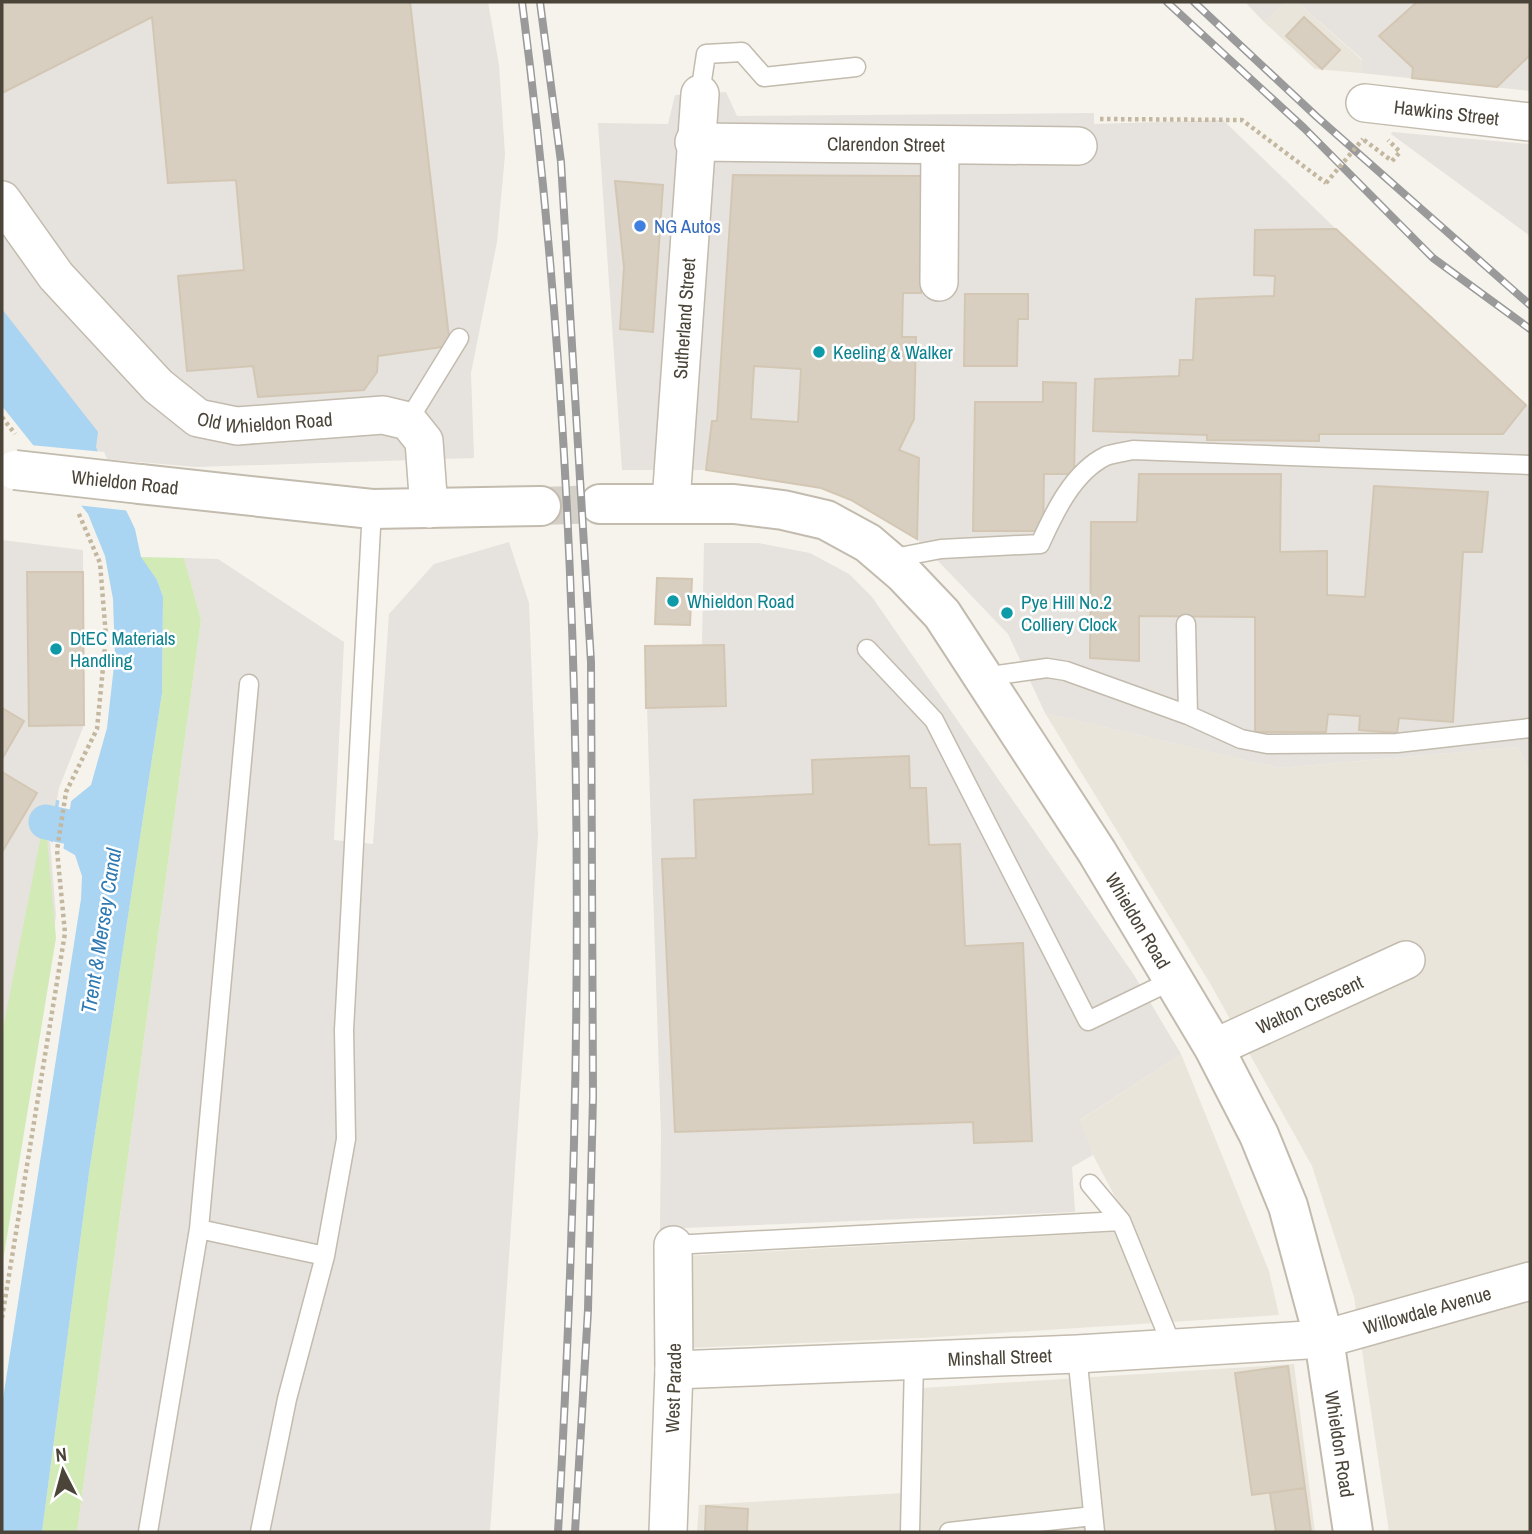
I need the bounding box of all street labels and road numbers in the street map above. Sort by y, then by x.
street label: Hawkins Street [1392,93,1501,131]
street label: Clarendon Street [827,130,946,158]
street label: Sutherland Street [667,256,701,380]
street label: Old Whieldon Road [195,405,333,439]
street label: Whieldon Road [70,463,180,501]
street label: Whieldon Road [1099,868,1177,973]
street label: Walton Crescent [1252,968,1368,1040]
street label: Willowdale Avenue [1360,1280,1494,1340]
street label: Minshall Street [947,1342,1053,1372]
street label: West Parade [659,1343,687,1433]
street label: Whieldon Road [1319,1389,1361,1499]

